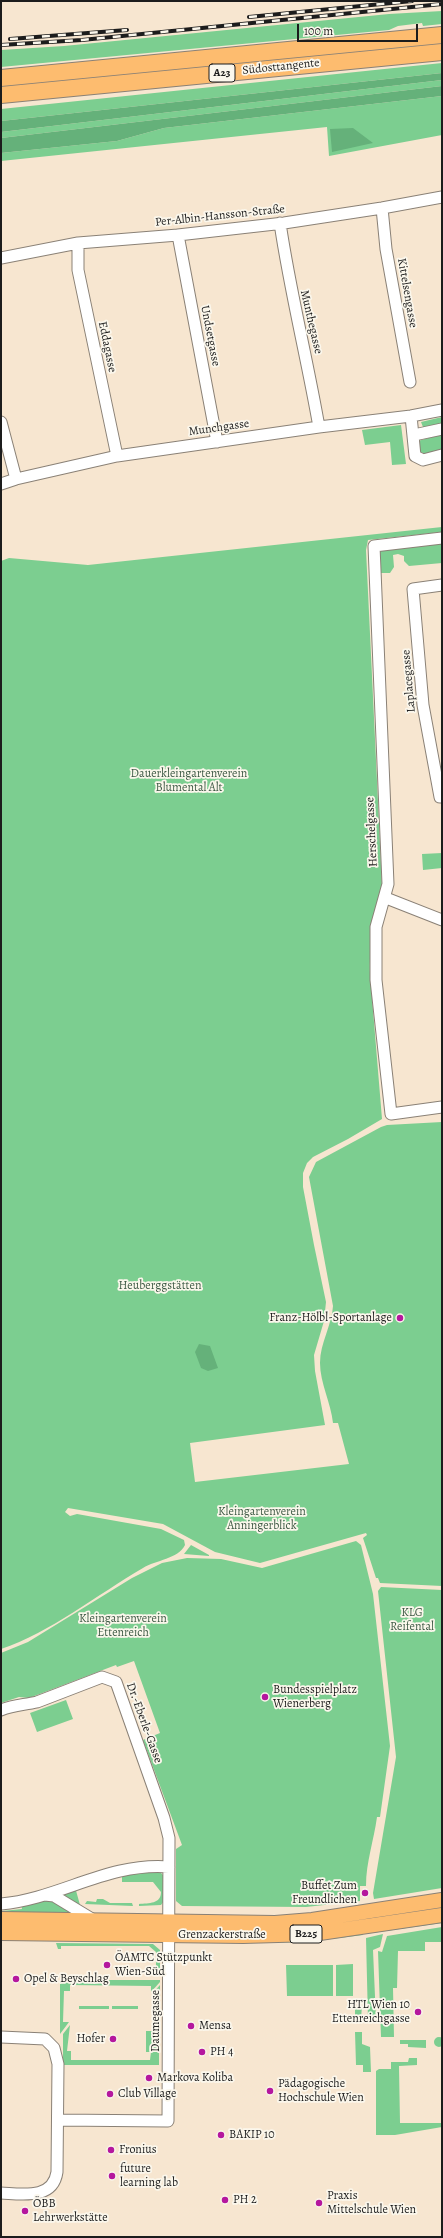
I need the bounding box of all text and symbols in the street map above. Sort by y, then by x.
scale bar [299,16,420,42]
text: 100 m [304,23,333,39]
street label: Südosttangente [242,56,320,78]
road number: A23 [209,64,235,82]
street label: Per-Albin-Hansson-Straße [154,202,286,230]
street label: Kittelsengasse [394,257,420,329]
street label: Munthegasse [297,289,325,355]
street label: Undsetgasse [197,304,223,368]
street label: Eddagasse [95,320,119,374]
street label: Munchgasse [188,417,250,439]
street label: Laplacegasse [399,649,419,713]
park label: Dauerkleingartenverein Blumental Alt [131,767,247,795]
street label: Herschelgasse [363,797,381,867]
park label: Heuberggstätten [118,1279,202,1293]
place label: Franz-Hölbl-Sportanlage [269,1311,392,1325]
marker: Franz-Hölbl-Sportanlage [395,1313,405,1323]
park label: Kleingartenverein Anningerblick [218,1505,306,1533]
park label: KLG Reifental [390,1606,434,1634]
park label: Kleingartenverein Ettenreich [79,1612,167,1640]
street label: Dr.-Eberle-Gasse [123,1681,165,1765]
place label: Bundesspielplatz Wienerberg [273,1683,357,1711]
marker: Bundesspielplatz Wienerberg [260,1692,270,1702]
place label: Buffet Zum Freundlichen [292,1879,357,1907]
marker: Buffet Zum Freundlichen [360,1888,370,1898]
road number: B225 [290,1925,322,1943]
street label: Grenzackerstraße [178,1928,266,1942]
place label: ÖAMTC Stützpunkt Wien-Süd [115,1951,212,1979]
marker: ÖAMTC Stützpunkt Wien-Süd [102,1960,112,1970]
place label: Opel & Beyschlag [24,1972,109,1986]
marker: Opel & Beyschlag [11,1974,21,1984]
street label: Daumegasse [149,1990,163,2052]
place label: HTL Wien 10 Ettenreichgasse [332,1998,410,2026]
marker: HTL Wien 10 Ettenreichgasse [413,2007,423,2017]
place label: Mensa [199,2019,231,2033]
marker: Mensa [186,2021,196,2031]
place label: Hofer [77,2032,105,2046]
marker: Hofer [108,2034,118,2044]
place label: PH 4 [210,2045,233,2059]
marker: PH 4 [197,2047,207,2057]
place label: Markova Koliba [157,2071,233,2085]
marker: Markova Koliba [144,2073,154,2083]
place label: Pädagogische Hochschule Wien [278,2077,364,2105]
marker: Pädagogische Hochschule Wien [265,2086,275,2096]
place label: Club Village [118,2087,176,2101]
marker: Club Village [105,2089,115,2099]
place label: BAKIP 10 [229,2128,275,2142]
marker: BAKIP 10 [216,2130,226,2140]
place label: Fronius [119,2143,157,2157]
marker: Fronius [106,2145,116,2155]
place label: future learning lab [120,2162,178,2190]
marker: future learning lab [107,2171,117,2181]
place label: Praxis Mittelschule Wien [327,2189,416,2217]
place label: PH 2 [233,2193,257,2207]
marker: PH 2 [220,2195,230,2205]
place label: ÖBB Lehrwerkstätte [33,2197,108,2225]
marker: Praxis Mittelschule Wien [314,2198,324,2208]
marker: ÖBB Lehrwerkstätte [20,2206,30,2216]

